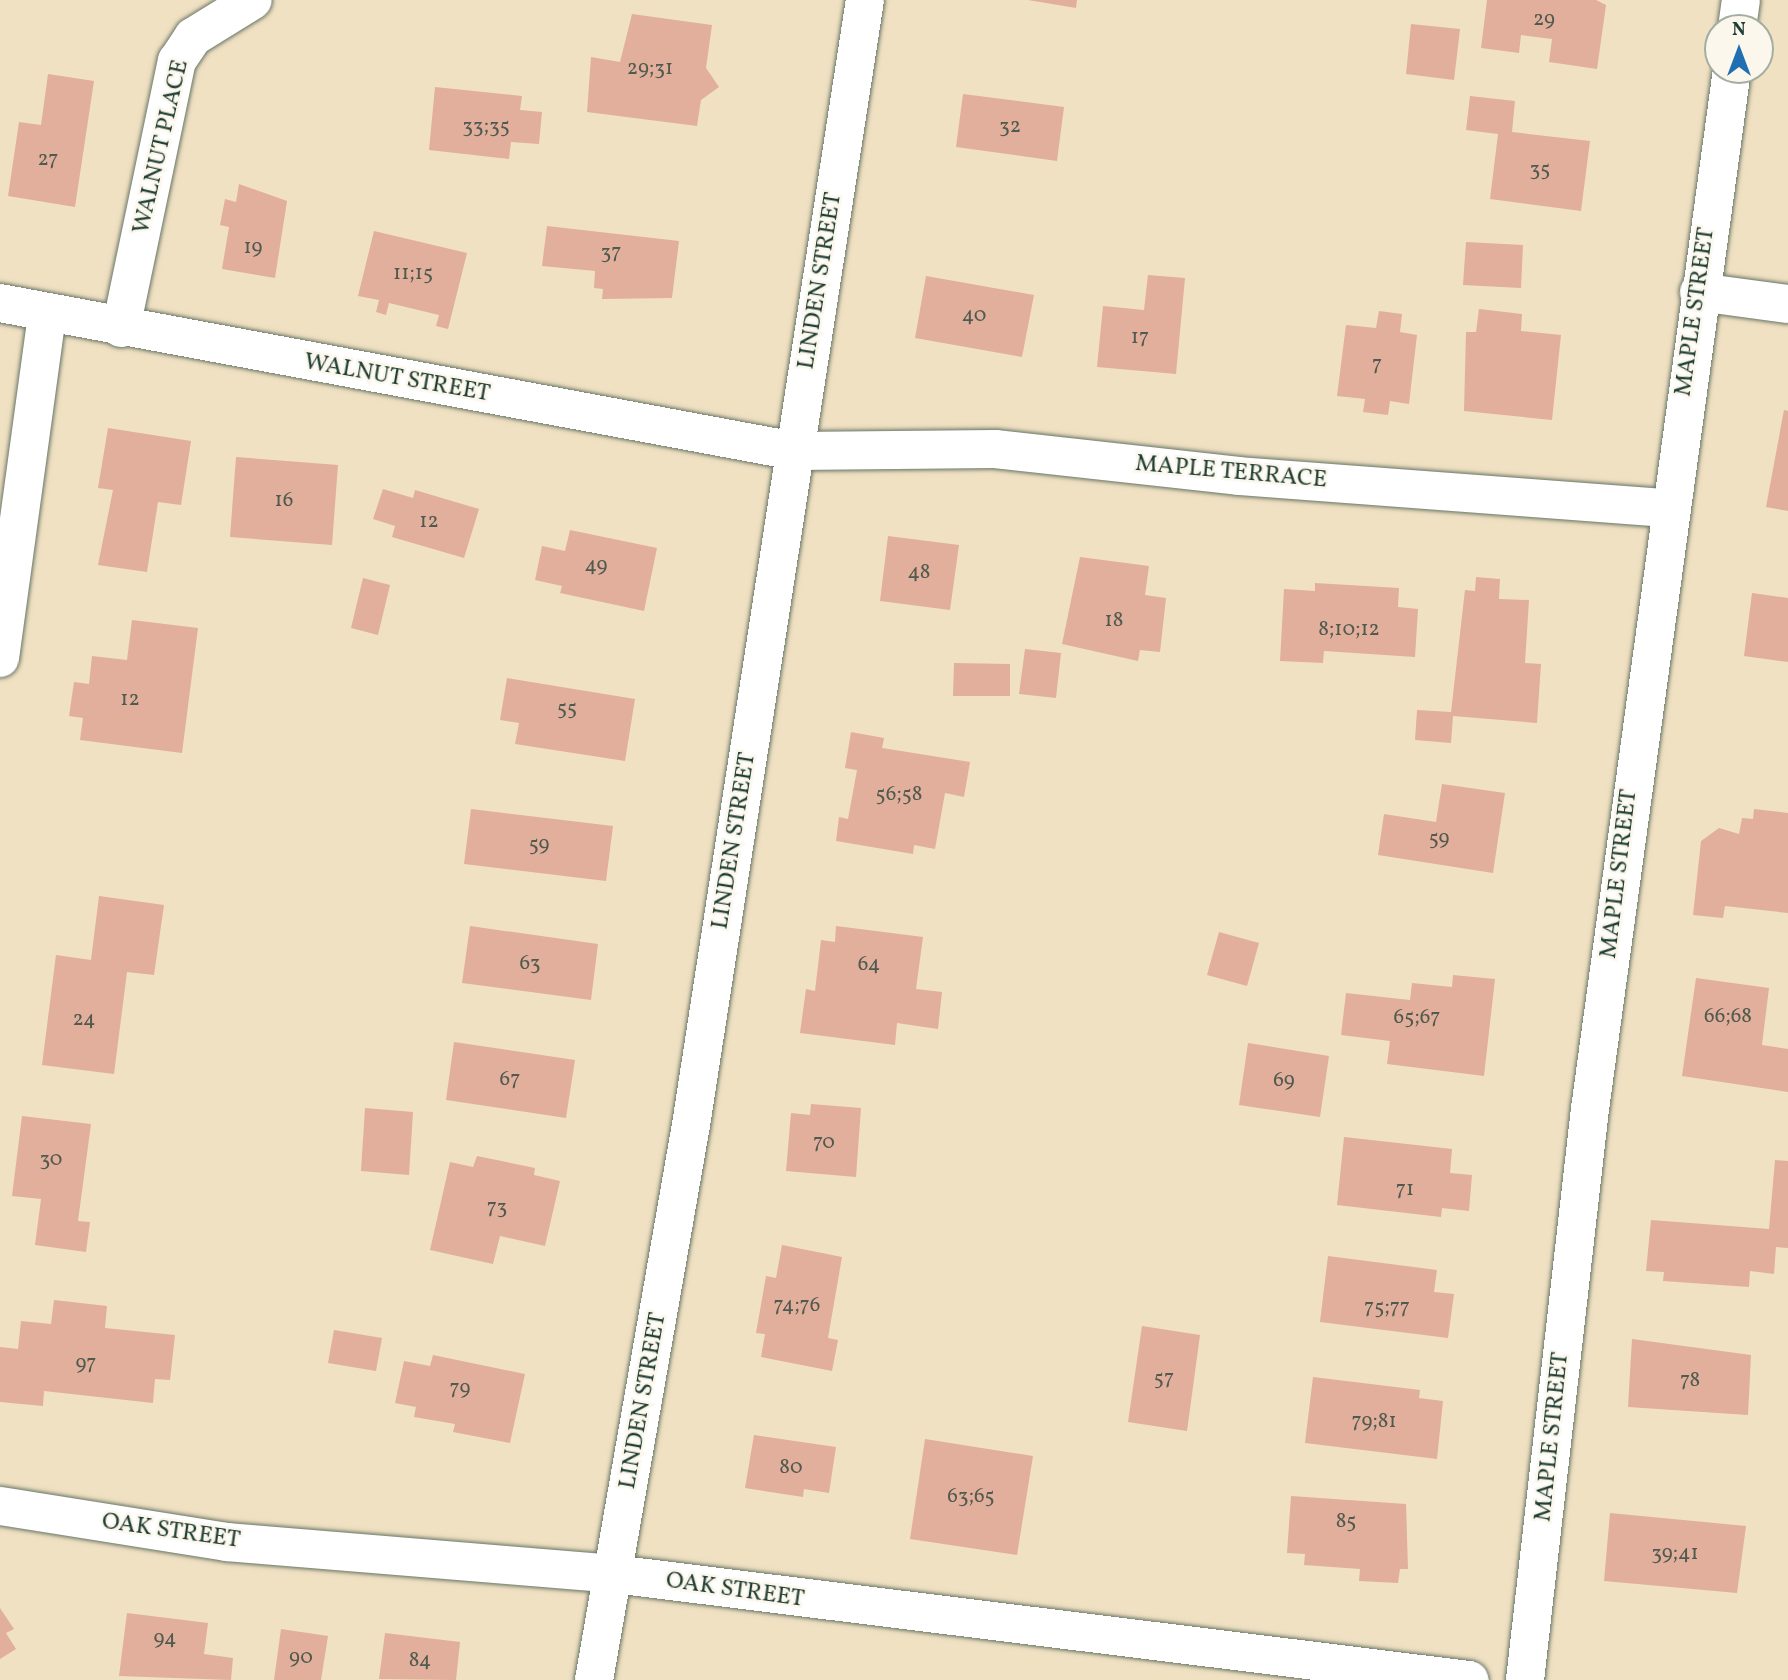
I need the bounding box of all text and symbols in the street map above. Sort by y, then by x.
house number: 29 [1533,7,1555,33]
north arrow [1704,14,1774,84]
text: N [1732,17,1746,43]
house number: 29;31 [627,56,673,82]
street label: WALNUT PLACE [128,57,196,237]
house number: 33;35 [462,114,510,140]
house number: 32 [999,114,1021,140]
house number: 27 [38,147,58,173]
house number: 35 [1530,157,1550,183]
street label: LINDEN STREET [793,190,849,372]
street label: MAPLE STREET [1670,226,1722,398]
house number: 19 [243,235,263,261]
house number: 37 [601,240,621,266]
house number: 11;15 [393,261,433,287]
house number: 40 [962,303,986,329]
house number: 17 [1131,325,1149,351]
street label: WALNUT STREET [301,348,493,410]
house number: 7 [1372,352,1382,378]
street label: MAPLE TERRACE [1134,450,1328,496]
house number: 16 [275,488,293,514]
house number: 12 [419,509,439,535]
house number: 49 [585,553,607,579]
house number: 48 [908,560,930,586]
house number: 18 [1105,608,1123,634]
house number: 8;10;12 [1318,617,1380,643]
house number: 12 [120,687,140,713]
house number: 55 [557,696,577,722]
street label: LINDEN STREET [707,750,763,932]
house number: 56;58 [876,782,922,808]
street label: MAPLE STREET [1595,788,1645,960]
house number: 59 [1429,826,1449,852]
house number: 59 [529,832,549,858]
house number: 63 [519,951,541,977]
house number: 64 [858,952,880,978]
house number: 66;68 [1704,1004,1752,1030]
house number: 65;67 [1394,1005,1440,1031]
house number: 24 [72,1007,96,1033]
house number: 67 [500,1067,520,1093]
house number: 69 [1273,1068,1295,1094]
house number: 70 [813,1130,835,1156]
house number: 30 [40,1147,62,1173]
house number: 71 [1396,1177,1414,1203]
house number: 73 [487,1195,507,1221]
house number: 74;76 [774,1293,820,1319]
house number: 75;77 [1364,1295,1410,1321]
street label: LINDEN STREET [614,1310,674,1492]
house number: 97 [75,1351,97,1377]
street label: MAPLE STREET [1530,1351,1576,1523]
house number: 57 [1154,1366,1174,1392]
house number: 78 [1680,1368,1700,1394]
house number: 79 [450,1376,470,1402]
house number: 79;81 [1351,1409,1397,1435]
house number: 80 [779,1455,803,1481]
house number: 63;65 [947,1484,995,1510]
street label: OAK STREET [100,1508,242,1556]
house number: 85 [1336,1509,1356,1535]
house number: 39;41 [1651,1541,1699,1567]
street label: OAK STREET [664,1567,806,1615]
house number: 94 [154,1626,176,1652]
house number: 90 [289,1645,313,1671]
house number: 84 [409,1648,431,1674]

